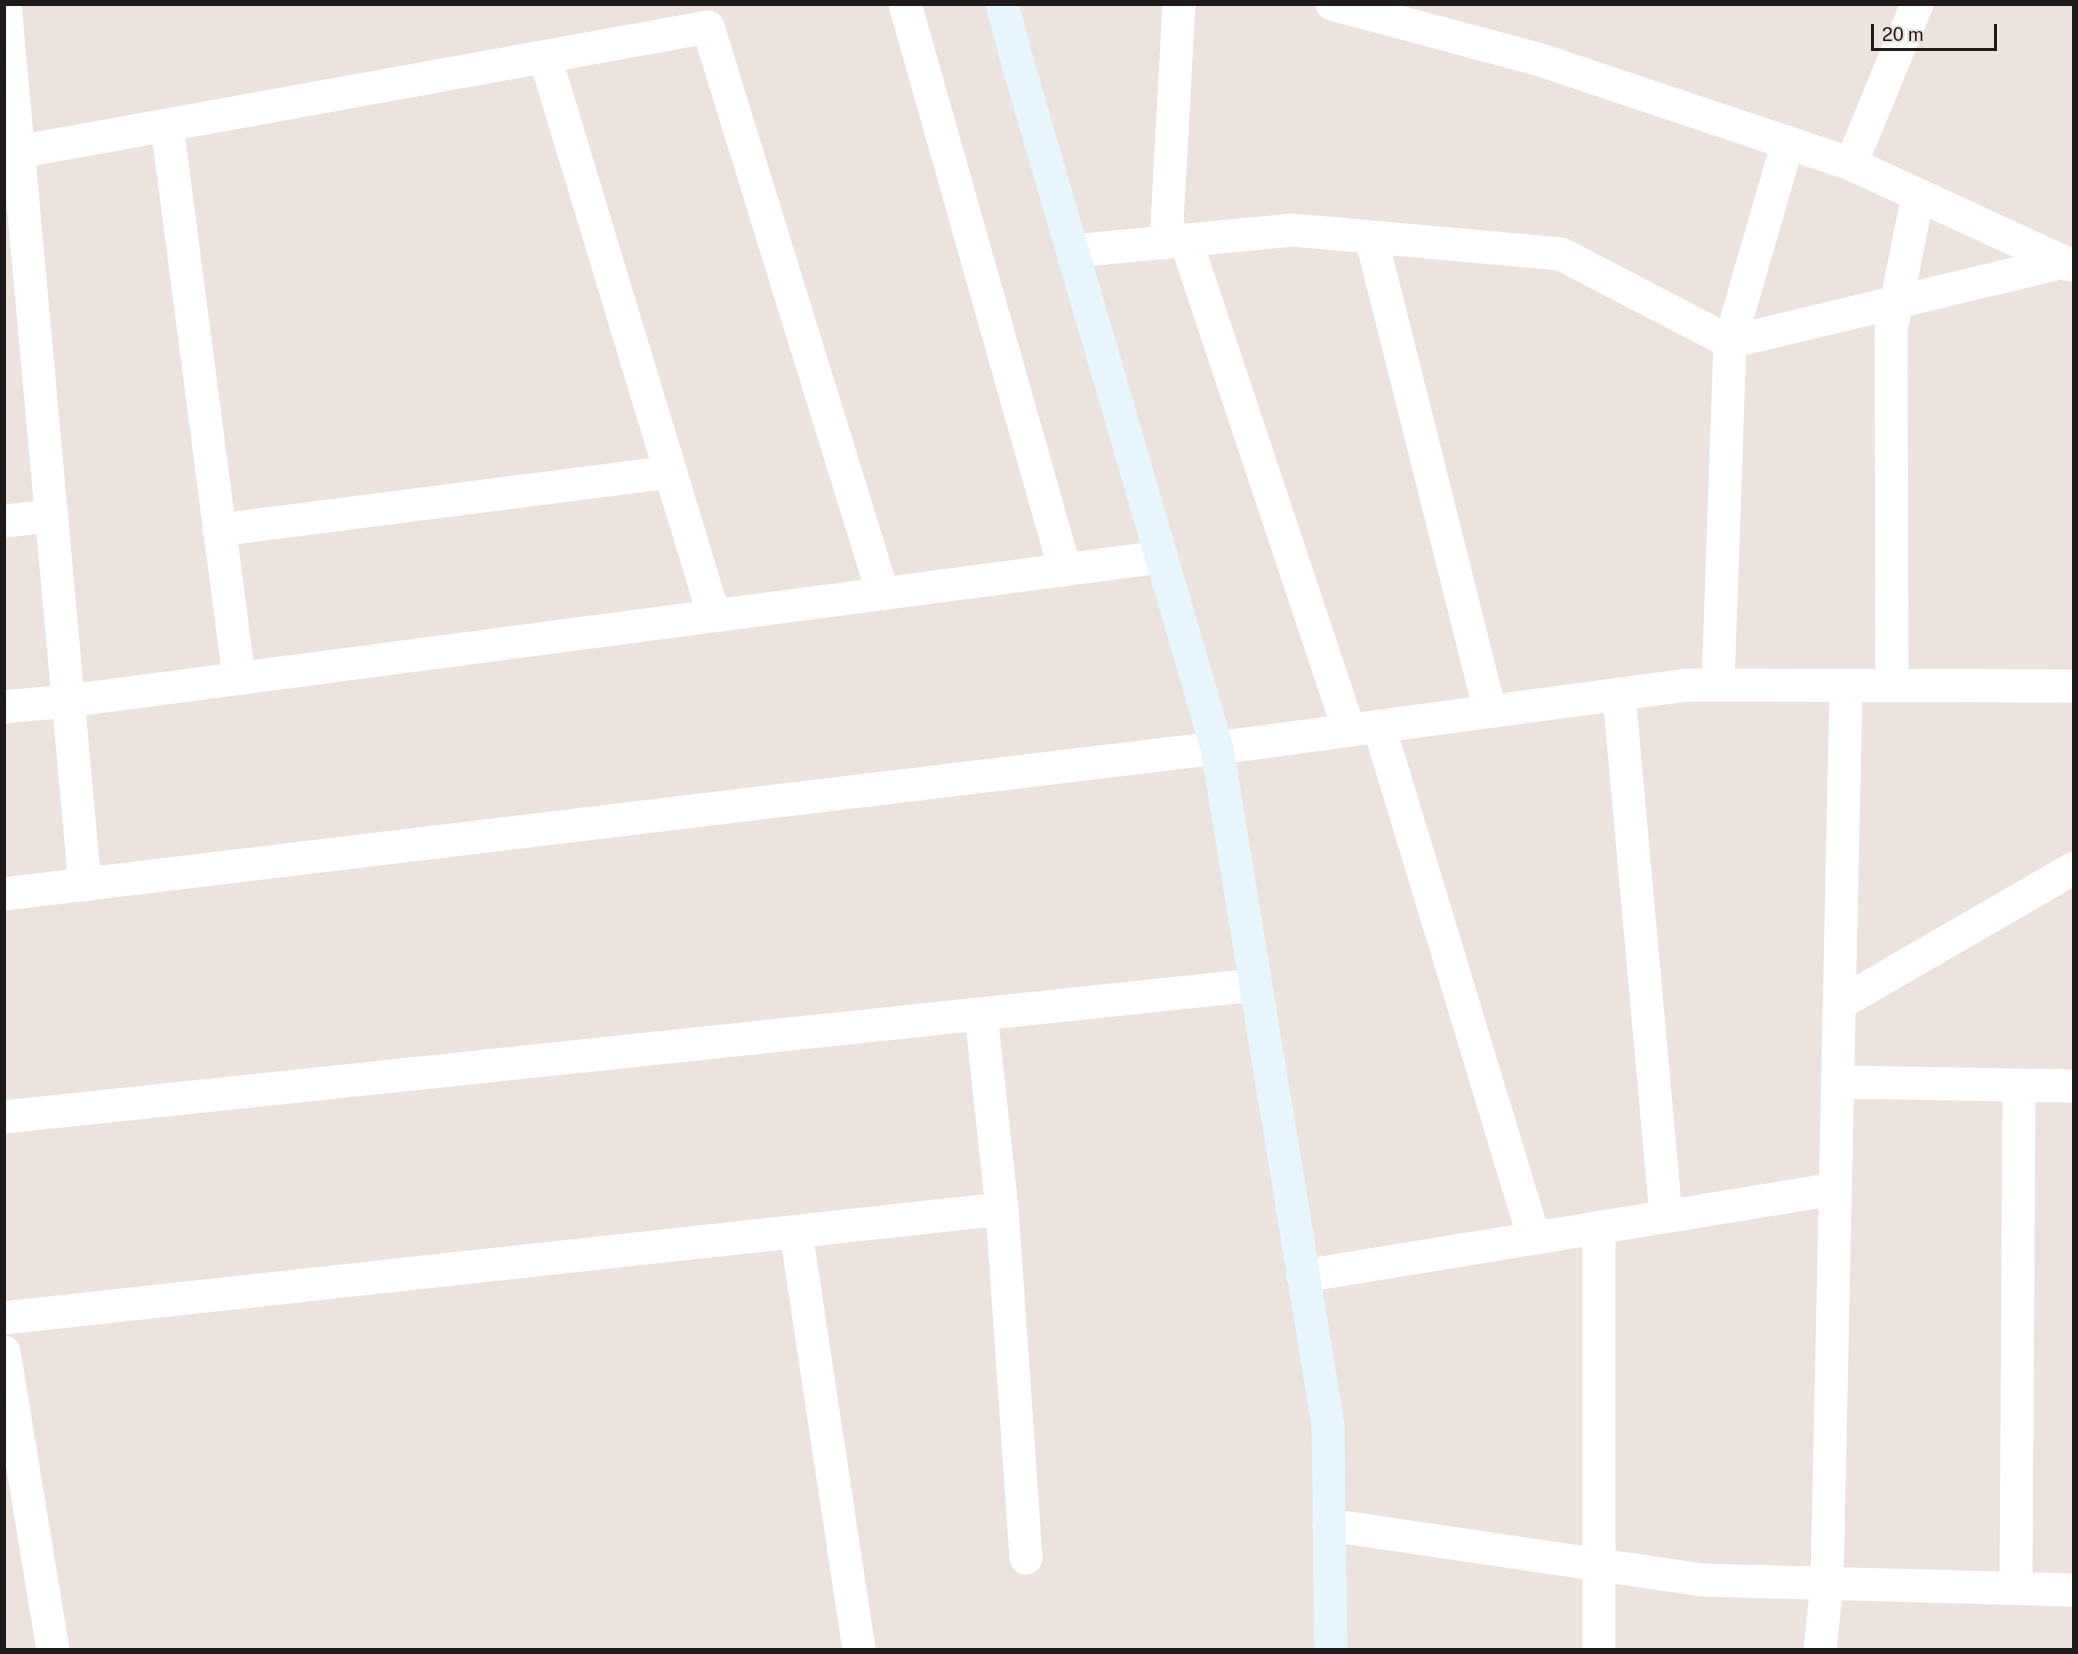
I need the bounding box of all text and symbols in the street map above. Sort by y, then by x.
scale bar [1874,12,2000,50]
text: 20 m [1882,24,1924,45]

